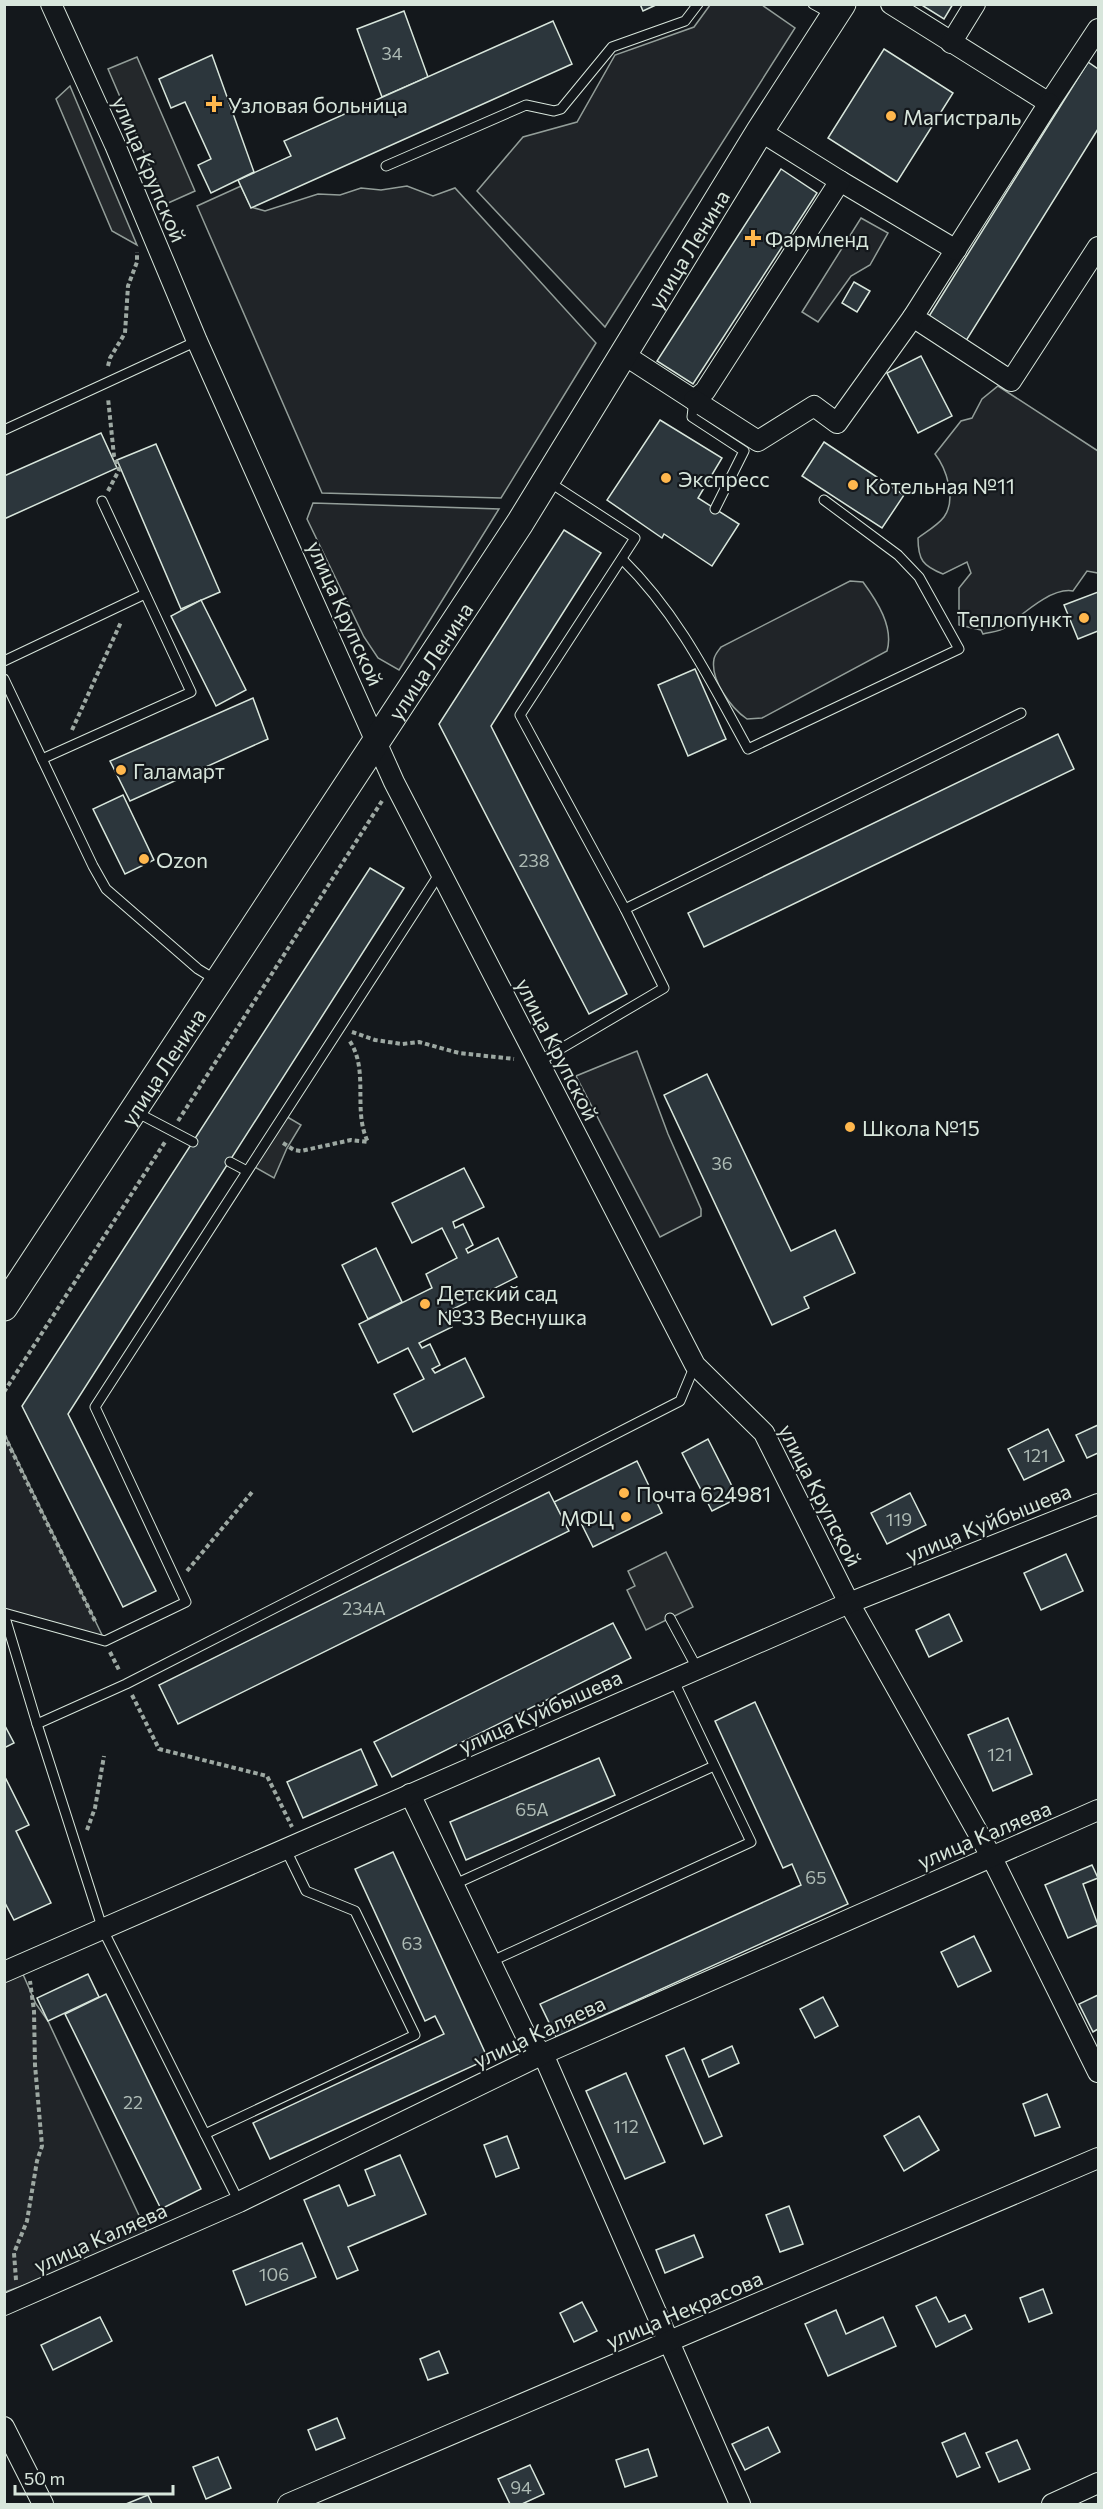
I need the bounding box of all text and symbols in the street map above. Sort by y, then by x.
house number: 34 [381,42,403,64]
street label: улица Крупской [108,92,192,246]
place label: Узловая больница [228,92,408,117]
marker: Узловая больница [205,95,223,113]
place label: Магистраль [903,104,1022,129]
marker: Магистраль [884,109,898,123]
street label: улица Ленина [642,185,734,313]
place label: Фармленд [765,226,869,251]
marker: Фармленд [746,231,760,245]
place label: Экспресс [678,466,770,491]
marker: Экспресс [659,471,673,485]
place label: Котельная №11 [865,473,1015,498]
marker: Котельная №11 [846,478,860,492]
street label: улица Крупской [303,537,389,689]
street label: улица Ленина [382,597,477,724]
place label: Теплопункт [957,606,1072,631]
marker: Теплопункт [1077,611,1091,625]
place label: Галамарт [133,758,225,783]
marker: Галамарт [114,763,128,777]
place label: Ozon [156,847,208,872]
house number: 238 [518,849,550,871]
marker: Ozon [137,852,151,866]
street label: улица Крупской [511,974,605,1124]
street label: улица Ленина [115,1003,210,1130]
place label: Школа №15 [862,1115,980,1140]
marker: Школа №15 [843,1120,857,1134]
house number: 36 [711,1152,733,1174]
place label: Детский сад №33 Веснушка [437,1280,587,1329]
marker: Детский сад №33 Веснушка [418,1297,432,1311]
street label: улица Крупской [774,1420,868,1570]
house number: 121 [1023,1444,1049,1466]
street label: улица Куйбышева [902,1477,1074,1567]
place label: Почта 624981 [636,1481,771,1506]
marker: Почта 624981 [617,1486,631,1500]
place label: МФЦ [560,1505,614,1530]
house number: 119 [886,1508,912,1530]
marker: МФЦ [619,1510,633,1524]
house number: 234А [342,1597,386,1619]
street label: улица Куйбышева [454,1664,626,1758]
house number: 121 [987,1743,1013,1765]
street label: улица Каляева [913,1795,1055,1873]
house number: 65А [515,1798,549,1820]
house number: 65 [805,1866,827,1888]
house number: 63 [401,1932,423,1954]
street label: улица Каляева [469,1990,609,2072]
house number: 22 [123,2091,143,2113]
house number: 112 [613,2115,639,2137]
street label: улица Каляева [30,2197,170,2277]
house number: 106 [259,2263,289,2285]
street label: улица Некрасова [602,2265,766,2353]
scale bar [15,2458,172,2496]
text: 50 m [24,2467,65,2489]
house number: 94 [510,2476,532,2498]

